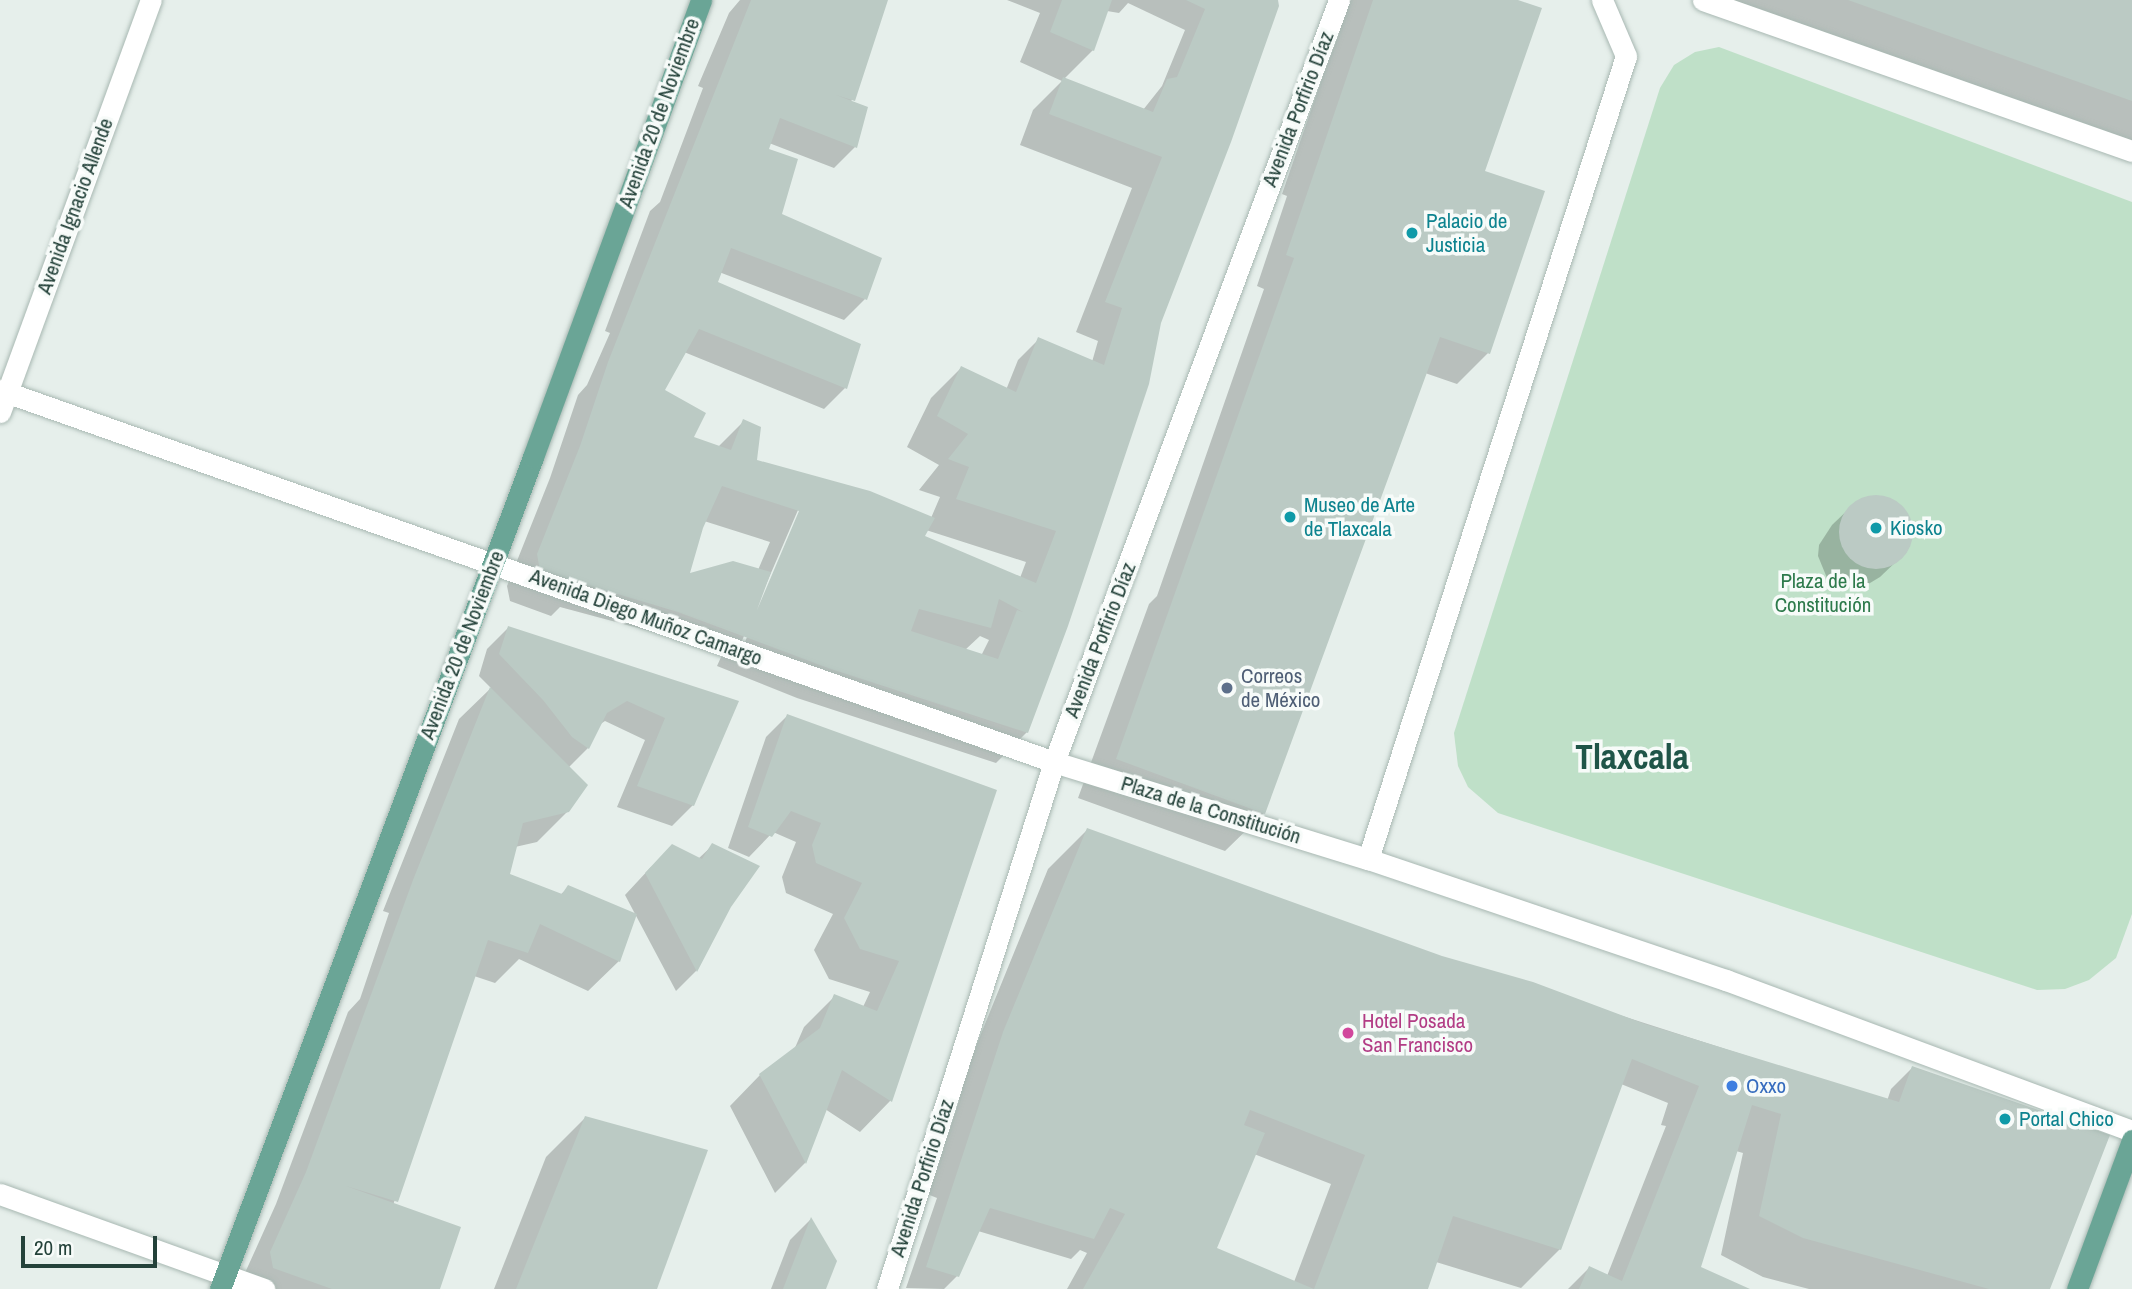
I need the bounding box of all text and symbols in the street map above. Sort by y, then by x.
street label: Avenida 20 de Noviembre [613,15,705,211]
street label: Avenida Porfirio Díaz [1257,28,1339,190]
street label: Avenida Ignacio Allende [31,114,119,298]
place label: Palacio de Justicia [1426,208,1507,258]
marker: Palacio de Justicia [1404,225,1420,241]
place label: Museo de Arte de Tlaxcala [1304,492,1416,542]
marker: Museo de Arte de Tlaxcala [1282,509,1298,525]
place label: Kiosko [1890,515,1943,541]
marker: Kiosko [1868,520,1884,536]
street label: Avenida 20 de Noviembre [414,547,510,743]
street label: Avenida Porfirio Díaz [1059,559,1141,721]
street label: Avenida Diego Muñoz Camargo [526,563,766,671]
park label: Plaza de la Constitución [1775,568,1871,618]
place label: Correos de México [1241,663,1320,713]
marker: Correos de México [1219,680,1235,696]
district label: Tlaxcala [1575,736,1689,778]
street label: Plaza de la Constitución [1118,771,1304,849]
place label: Hotel Posada San Francisco [1362,1008,1473,1058]
marker: Hotel Posada San Francisco [1340,1025,1356,1041]
place label: Oxxo [1746,1073,1786,1099]
marker: Oxxo [1724,1078,1740,1094]
street label: Avenida Porfirio Díaz [885,1096,959,1260]
place label: Portal Chico [2019,1106,2114,1132]
marker: Portal Chico [1997,1111,2013,1127]
scale bar [24,1222,161,1266]
text: 20 m [34,1233,72,1262]

